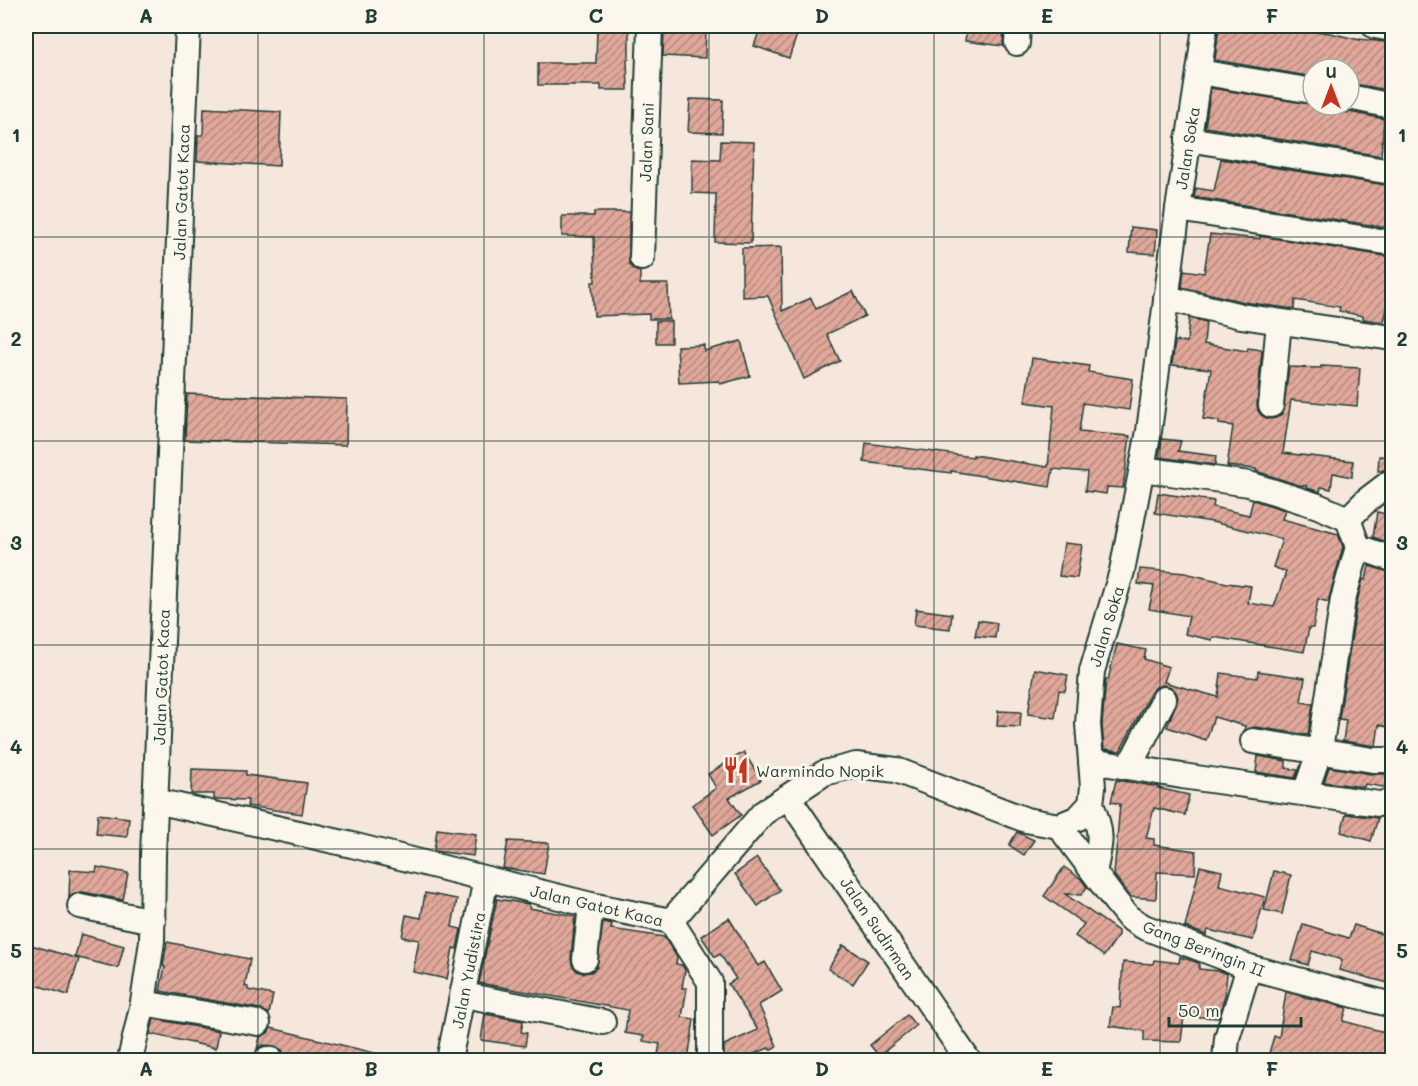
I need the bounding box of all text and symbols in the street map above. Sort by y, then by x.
text: A [139,2,153,28]
text: B [364,2,378,28]
text: C [589,2,604,28]
text: D [815,2,829,28]
text: E [1041,2,1053,28]
text: F [1266,2,1279,28]
north arrow [1301,57,1361,117]
text: U [1325,61,1337,82]
street label: Jalan Sani [634,102,658,182]
street label: Jalan Soka [1170,105,1204,191]
text: 1 [12,121,20,147]
text: 1 [1398,121,1406,147]
street label: Jalan Gatot Kaca [168,124,194,260]
text: 2 [10,325,22,351]
text: 2 [1396,325,1408,351]
text: 3 [10,529,22,555]
text: 3 [1396,529,1408,555]
street label: Jalan Soka [1084,583,1128,669]
street label: Jalan Gatot Kaca [148,609,174,745]
text: 4 [10,733,23,759]
text: 4 [1396,733,1409,759]
restaurant icon: Warmindo Nopik [721,755,751,785]
place label: Warmindo Nopik [756,760,884,781]
street label: Jalan Sudirman [836,873,920,983]
street label: Jalan Gatot Kaca [528,879,666,931]
street label: Jalan Yudistira [446,910,490,1030]
street label: Gang Beringin II [1140,915,1268,981]
text: 5 [10,937,22,963]
text: 5 [1396,937,1408,963]
scale bar [1169,990,1301,1028]
text: 50 m [1178,998,1220,1022]
text: A [139,1055,153,1081]
text: B [364,1055,378,1081]
text: C [589,1055,604,1081]
text: D [815,1055,829,1081]
text: E [1041,1055,1053,1081]
text: F [1266,1055,1279,1081]

